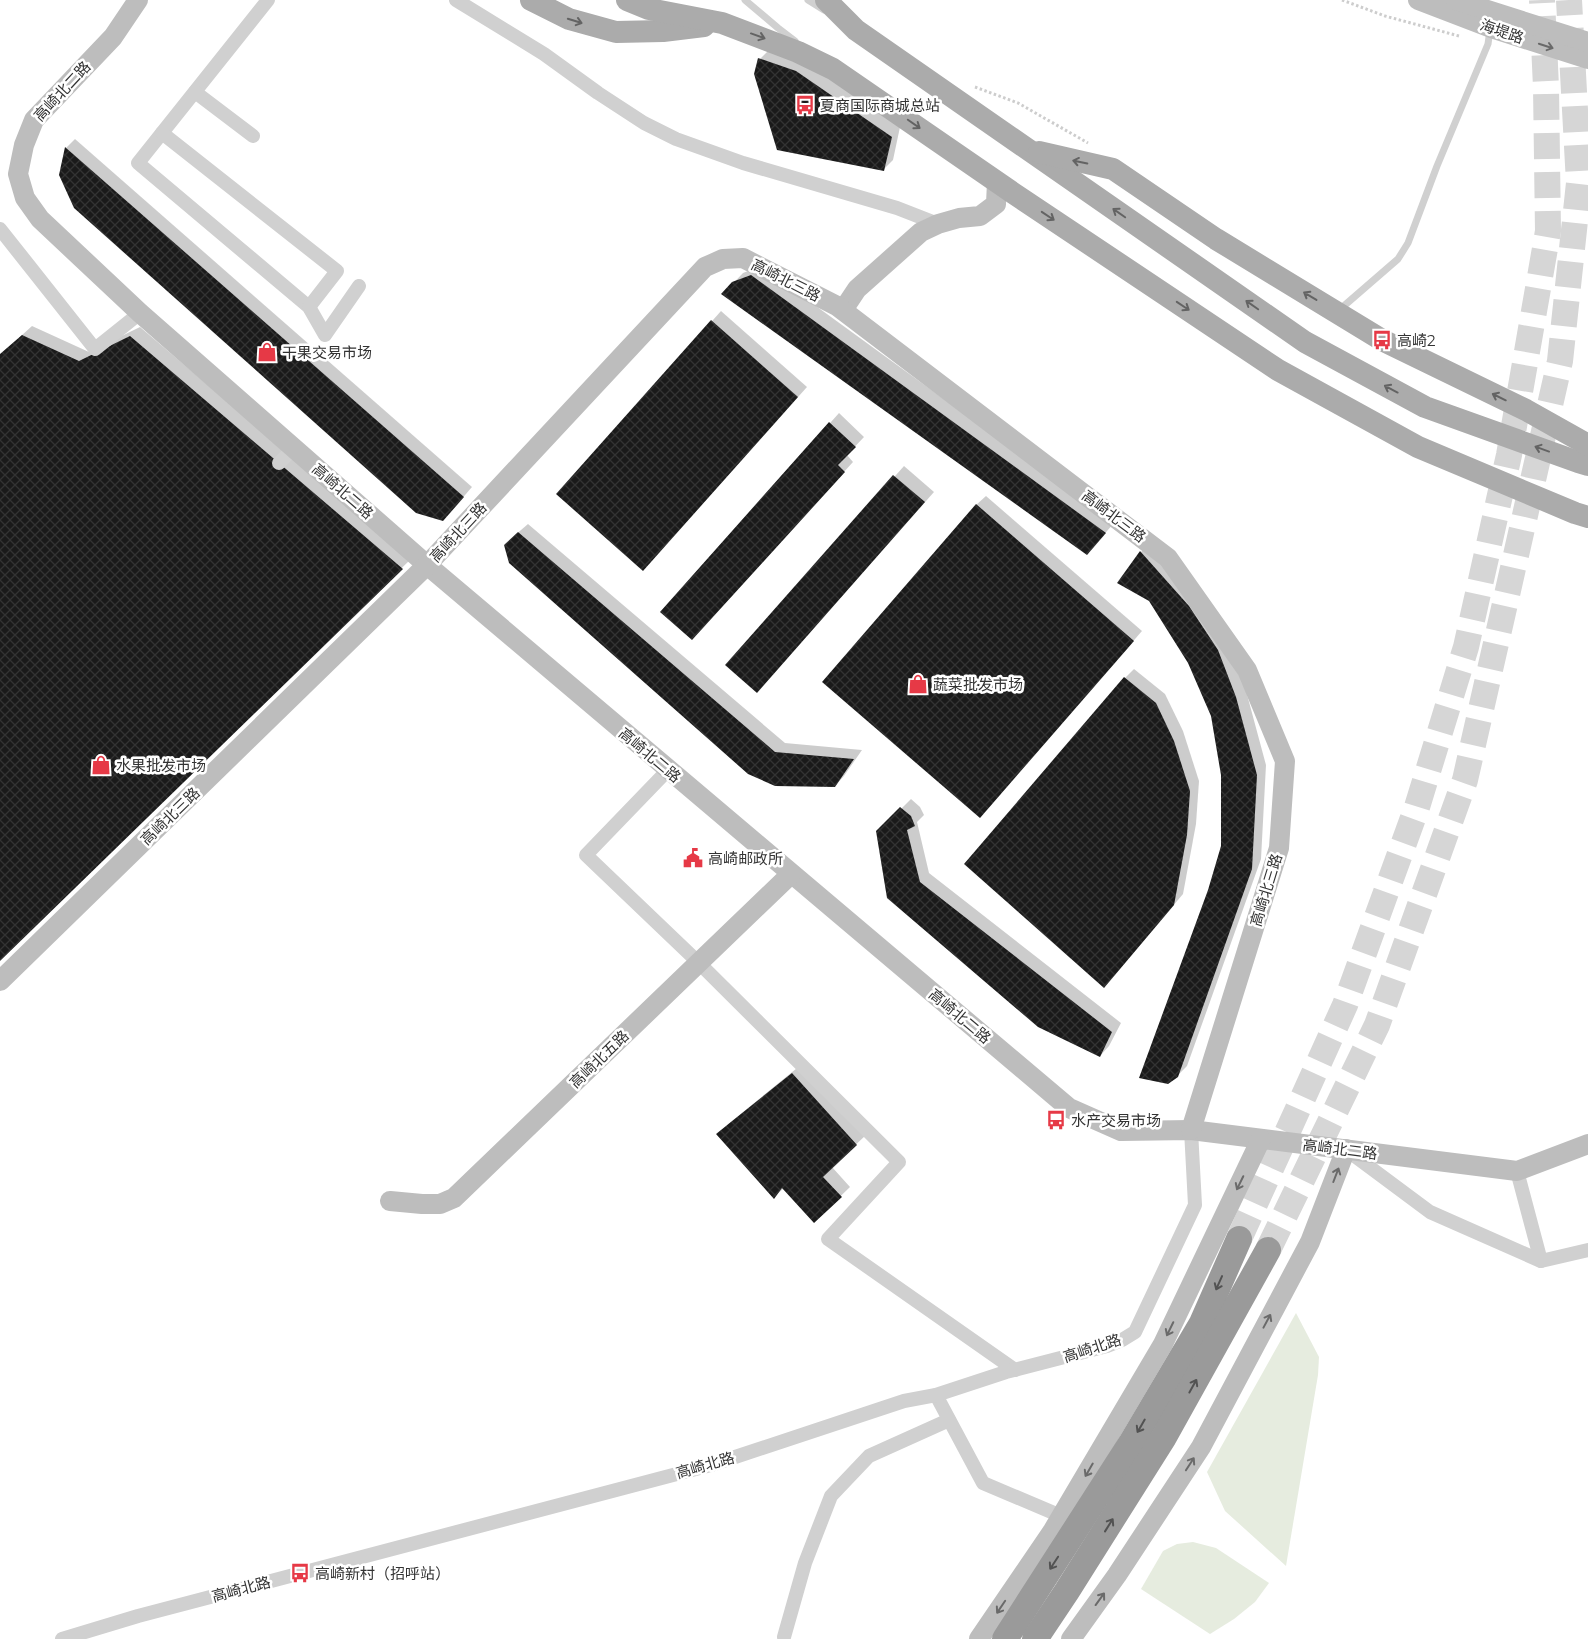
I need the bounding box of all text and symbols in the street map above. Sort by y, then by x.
street label: 海堤路 [1478,15,1526,47]
one-way arrow [567,16,583,26]
one-way arrow [749,32,765,41]
one-way arrow [1538,41,1554,51]
street label: 高崎北二路 [29,57,95,125]
bus stop icon: 夏商国际商城总站 [794,94,816,116]
place label: 夏商国际商城总站 [820,96,940,115]
one-way arrow [906,119,920,129]
one-way arrow [1073,156,1089,166]
one-way arrow [1112,208,1126,218]
one-way arrow [1040,211,1054,221]
street label: 高崎北三路 [748,255,824,305]
one-way arrow [1303,290,1317,300]
one-way arrow [1245,300,1259,310]
one-way arrow [1175,302,1189,312]
bus stop icon: 高崎2 [1371,329,1393,351]
place label: 高崎2 [1397,331,1436,350]
shop icon: 干果交易市场 [256,341,278,363]
place label: 干果交易市场 [282,343,372,362]
one-way arrow [1385,383,1399,393]
one-way arrow [1492,392,1507,401]
one-way arrow [1535,444,1550,453]
street label: 高崎北二路 [308,459,378,523]
street label: 高崎北三路 [1078,486,1150,546]
street label: 高崎北三路 [425,498,491,566]
shop icon: 蔬菜批发市场 [907,673,929,695]
place label: 蔬菜批发市场 [933,675,1023,694]
street label: 高崎北二路 [615,724,685,786]
shop icon: 水果批发市场 [90,754,112,776]
place label: 水果批发市场 [116,756,206,775]
street label: 高崎北三路 [136,783,204,849]
public building icon: 高崎邮政所 [682,847,704,869]
place label: 高崎邮政所 [708,849,783,868]
street label: 高崎北三路 [1246,851,1286,929]
street label: 高崎北二路 [925,985,995,1047]
street label: 高崎北五路 [565,1026,633,1092]
bus stop icon: 水产交易市场 [1045,1109,1067,1131]
place label: 水产交易市场 [1071,1111,1161,1130]
street label: 高崎北二路 [1302,1135,1378,1163]
one-way arrow [1332,1168,1342,1183]
one-way arrow [1235,1175,1245,1190]
one-way arrow [1214,1275,1224,1290]
one-way arrow [1262,1314,1272,1329]
one-way arrow [1165,1322,1175,1337]
street label: 高崎北路 [1061,1330,1123,1366]
one-way arrow [1188,1378,1198,1393]
one-way arrow [1136,1418,1146,1432]
street label: 高崎北路 [674,1448,736,1482]
one-way arrow [1185,1458,1195,1472]
one-way arrow [1083,1463,1093,1477]
one-way arrow [1104,1518,1114,1532]
one-way arrow [1049,1555,1059,1569]
bus stop icon: 高崎新村（招呼站） [289,1562,311,1584]
place label: 高崎新村（招呼站） [315,1564,450,1583]
street label: 高崎北路 [210,1572,272,1606]
one-way arrow [1095,1593,1105,1607]
one-way arrow [996,1600,1006,1614]

